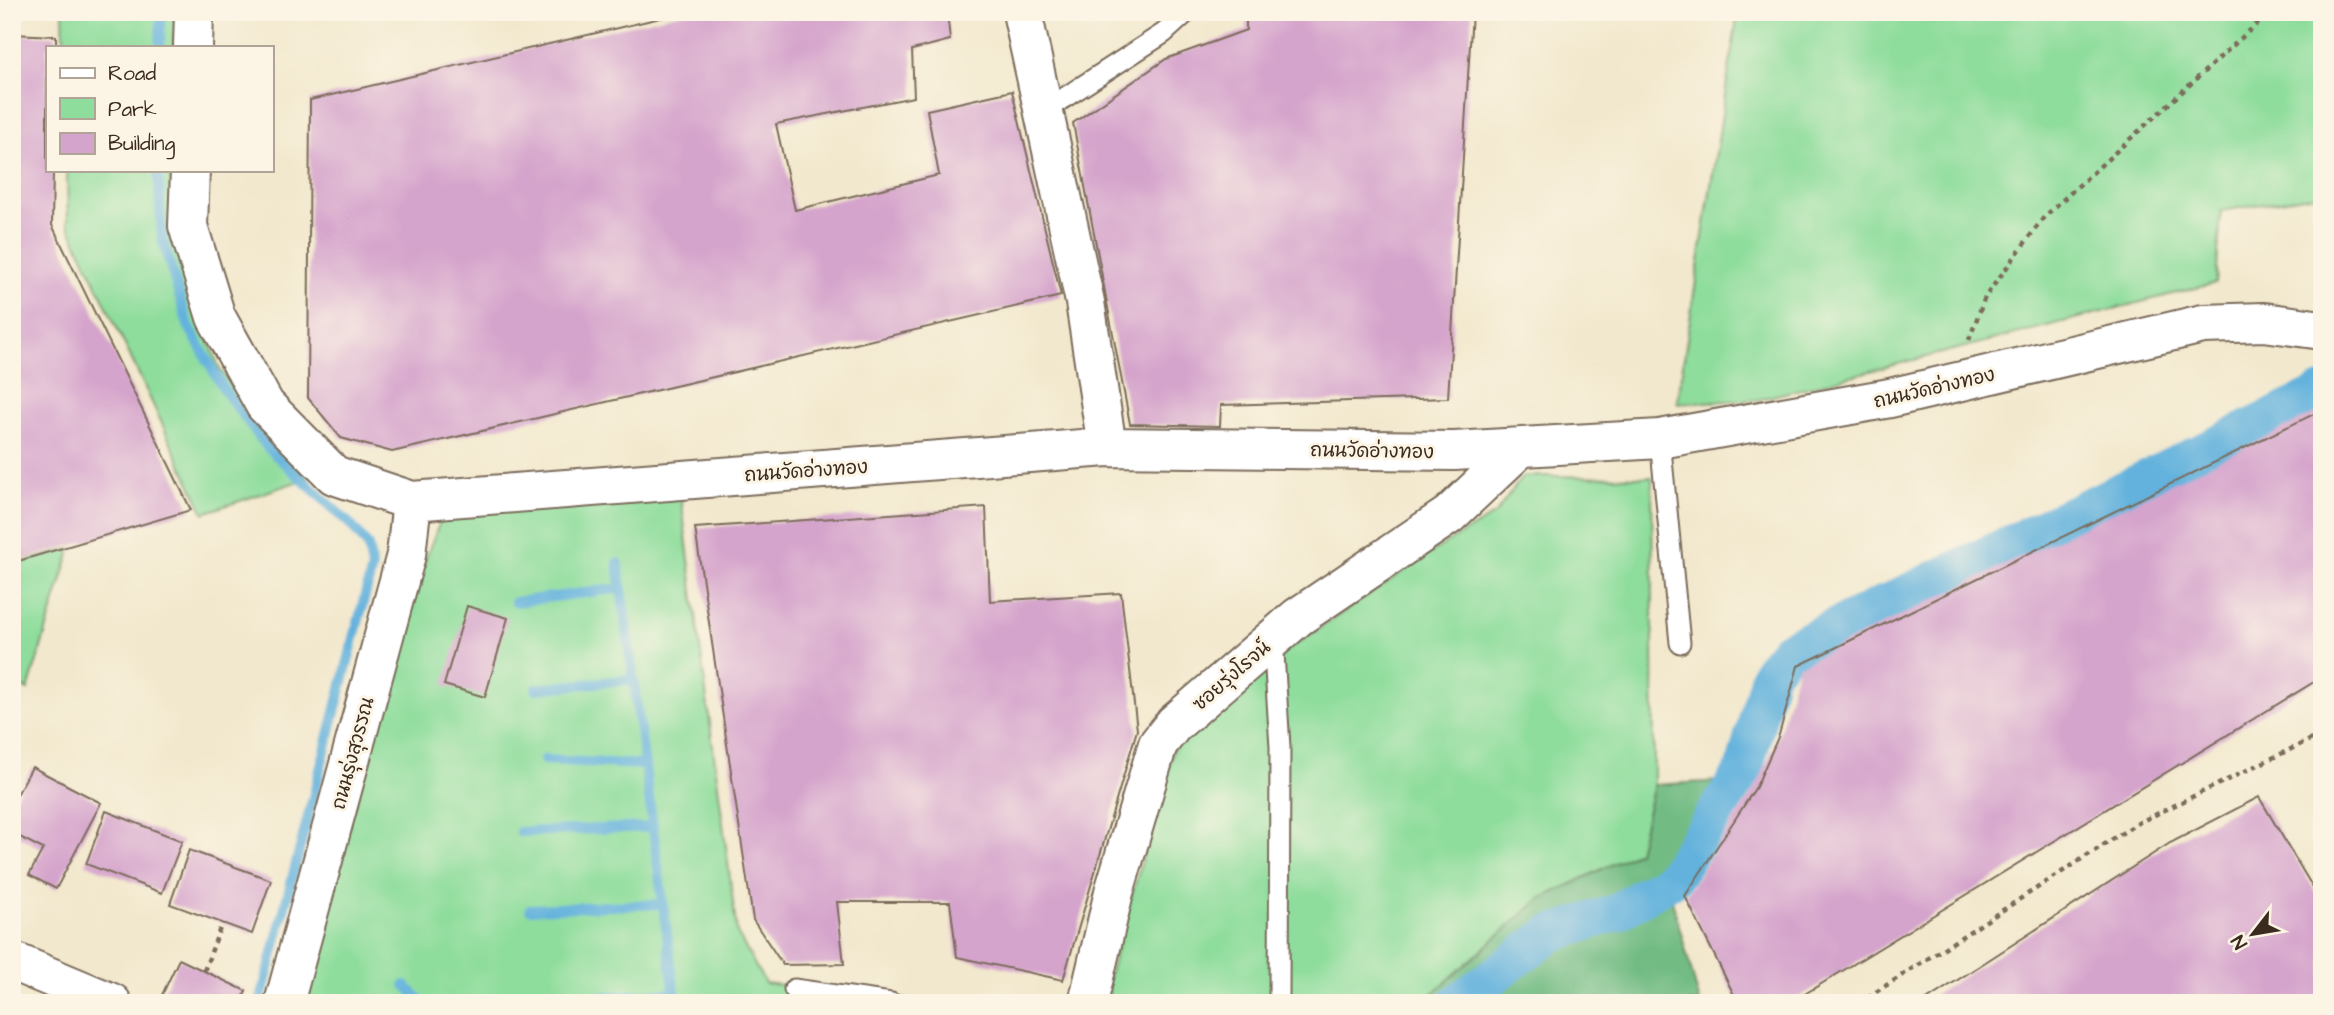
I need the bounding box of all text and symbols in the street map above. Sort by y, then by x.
legend [46,46,273,172]
text: Road [108,59,156,88]
text: Park [108,95,157,124]
text: Building [108,129,176,160]
street label: ถนนวัดอ่างทอง [1871,361,1998,416]
street label: ถนนวัดอ่างทอง [1310,437,1434,466]
street label: ถนนวัดอ่างทอง [743,454,869,489]
street label: ซอยรุ่งโรจน์ [1187,634,1277,718]
street label: ถนนรุ่งสุวรรณ [325,694,381,813]
north arrow [2218,900,2288,970]
text: N [2225,930,2254,954]

